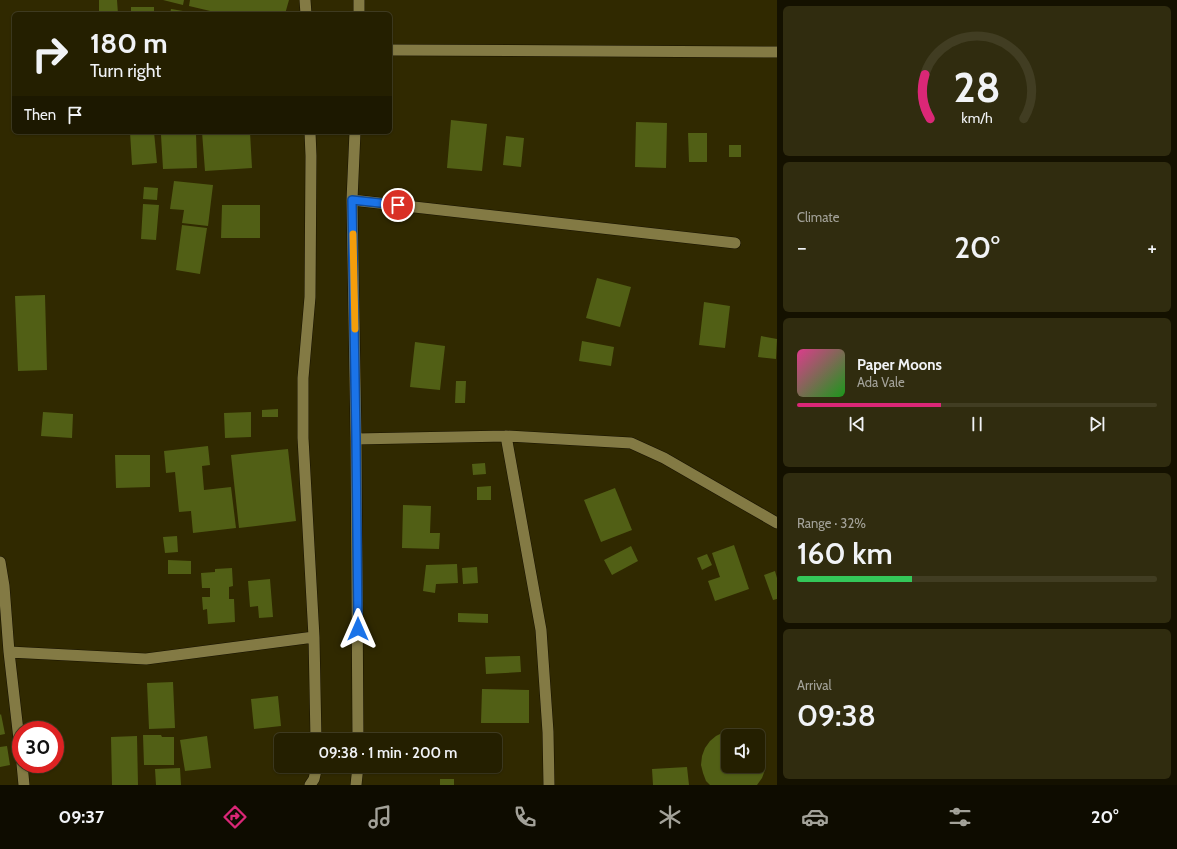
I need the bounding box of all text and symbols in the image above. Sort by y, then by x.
text: 180 m [90,26,168,60]
icon: right [24,28,76,80]
text: Turn right [90,60,161,82]
text: 28 [953,62,1001,112]
icon: arrive [64,104,86,126]
text: Then [24,106,56,124]
text: km/h [961,108,993,126]
pin [381,188,415,222]
icon: arrive [387,194,409,216]
text: Climate [797,209,839,225]
text: 20° [954,229,1000,266]
text: − [797,234,807,261]
text: + [1147,234,1157,261]
text: Paper Moons [857,356,942,374]
text: Ada Vale [857,374,905,390]
icon: previous [846,413,868,435]
icon: pause [966,413,988,435]
icon: next [1086,413,1108,435]
text: Range · 32% [797,515,866,531]
text: 160 km [797,535,893,572]
position arrow [337,608,379,650]
text: Arrival [797,677,832,693]
text: 09:38 [797,697,876,734]
speed limit sign: 30 [12,721,64,773]
map controls [721,729,765,773]
button: sound [721,729,765,773]
text: 09:38 · 1 min · 200 m [319,744,457,762]
icon: directions [221,803,249,831]
icon: music [366,803,394,831]
icon: phone [511,803,539,831]
icon: climate [656,803,684,831]
icon: car [801,803,829,831]
icon: filters [946,803,974,831]
text: 09:37 [58,806,104,828]
text: 20° [1091,806,1118,828]

